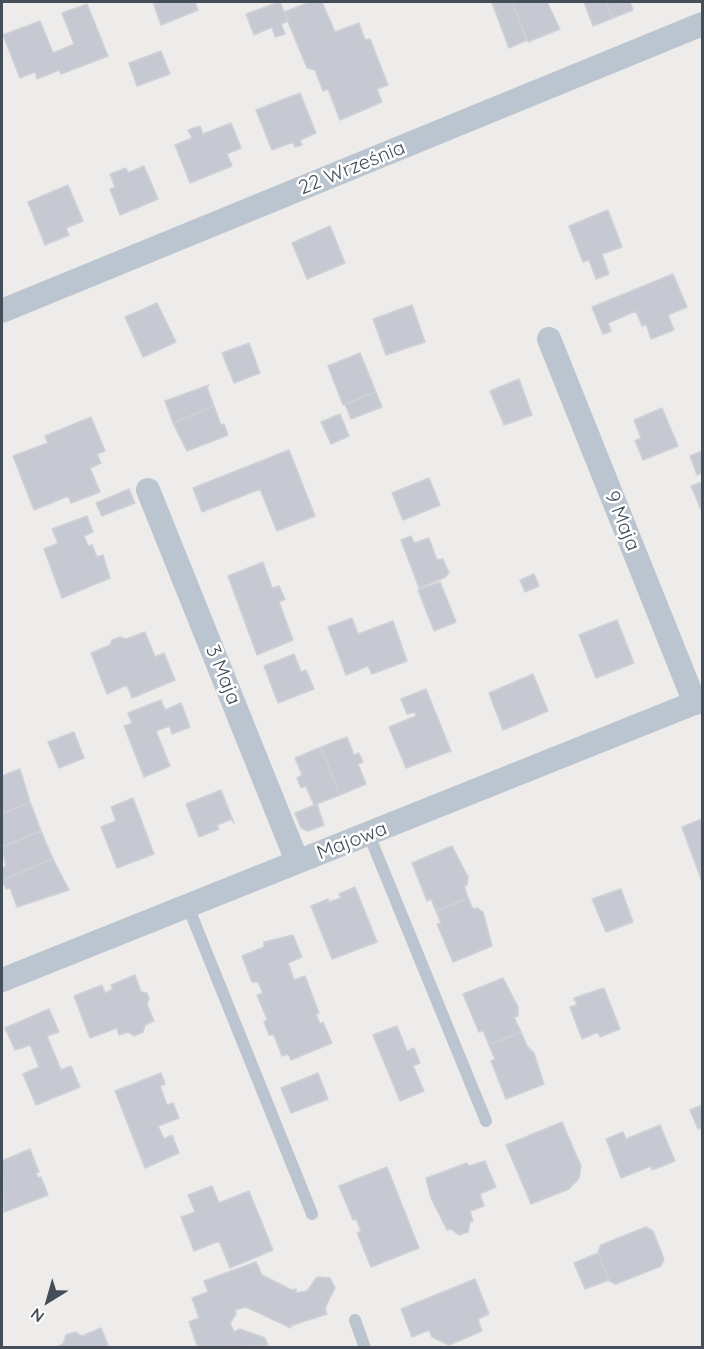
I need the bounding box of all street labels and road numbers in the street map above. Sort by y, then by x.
street label: 22 Września [295,136,409,200]
street label: 9 Maja [599,487,645,555]
street label: 3 Maja [200,642,246,708]
street label: Majowa [313,817,391,865]

